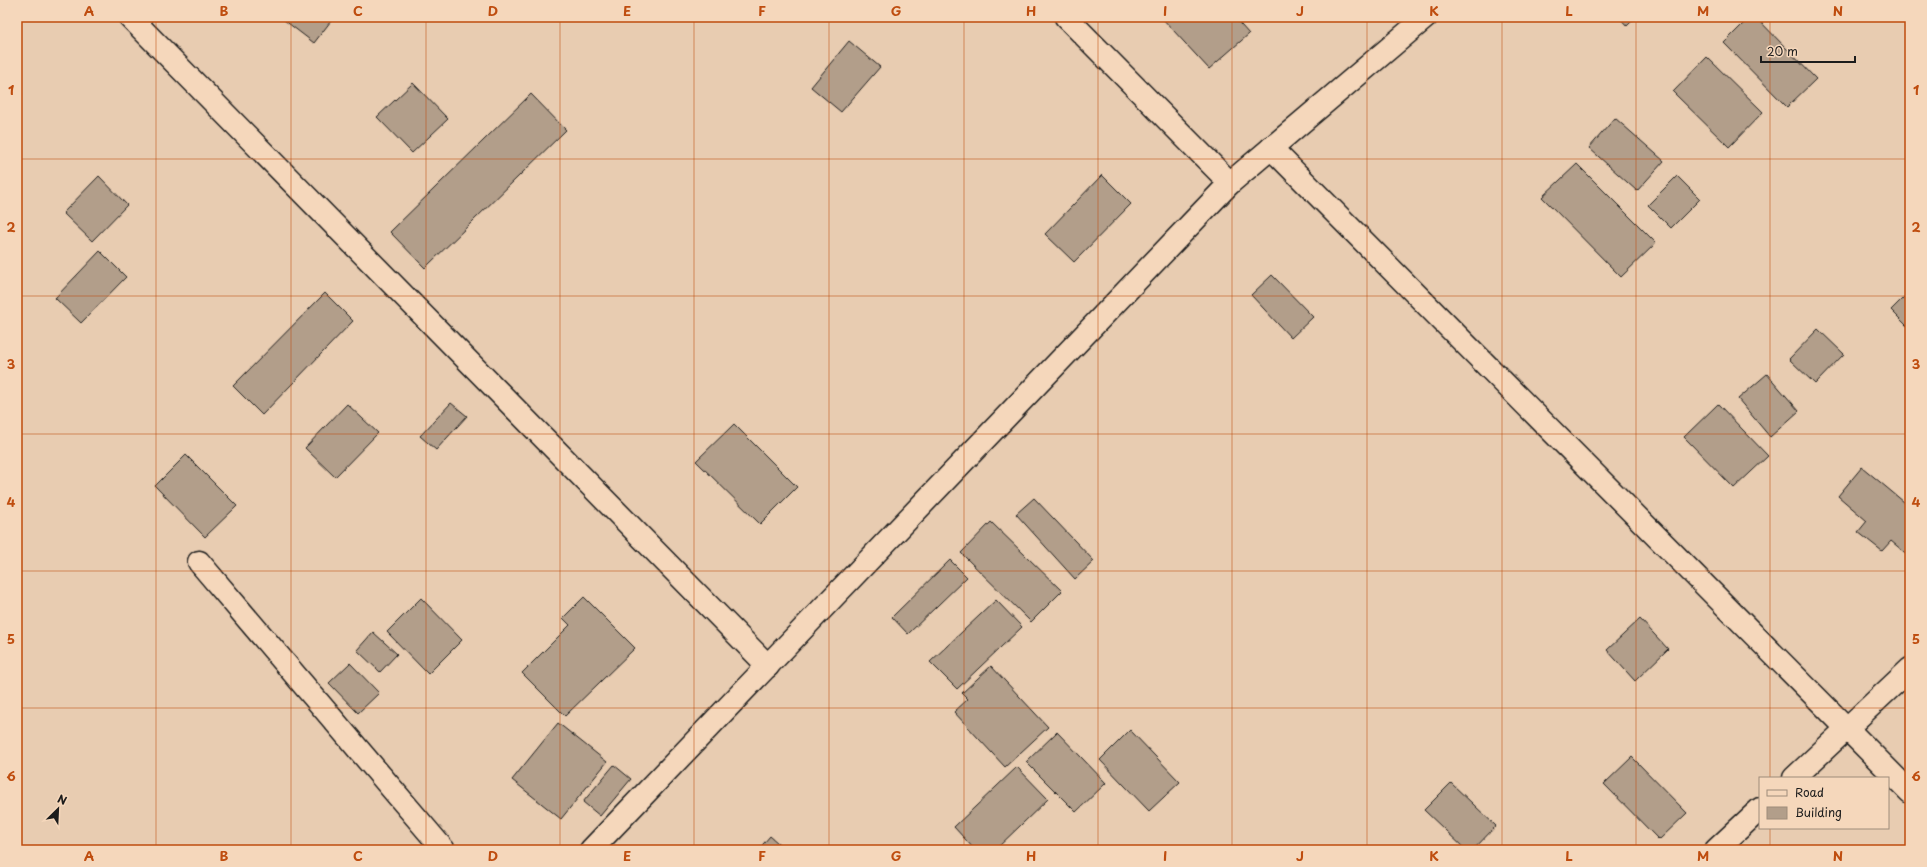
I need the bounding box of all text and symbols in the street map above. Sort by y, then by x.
text: A [84,1,94,20]
text: B [220,1,229,20]
text: C [353,1,363,20]
text: D [488,1,498,20]
text: E [623,1,631,20]
text: F [758,1,766,20]
text: G [891,1,901,20]
text: H [1026,1,1036,20]
text: I [1163,1,1167,20]
text: J [1296,1,1304,20]
text: K [1429,1,1439,20]
text: L [1565,1,1573,20]
text: M [1697,1,1709,20]
text: N [1833,1,1843,20]
scale bar [1761,38,1855,64]
text: 20 m [1767,42,1798,60]
text: 1 [8,80,14,99]
text: 1 [1913,80,1919,99]
text: 2 [6,217,16,236]
text: 2 [1911,217,1921,236]
text: 3 [7,354,16,373]
text: 3 [1912,354,1921,373]
text: 4 [7,492,16,511]
text: 4 [1912,492,1921,511]
text: 5 [7,629,15,648]
text: 5 [1912,629,1920,648]
text: 6 [6,766,16,785]
text: 6 [1911,766,1921,785]
legend [1759,777,1889,829]
text: Road [1795,783,1824,801]
north arrow [38,789,78,829]
text: N [55,790,70,809]
text: Building [1795,803,1842,821]
text: A [84,846,94,865]
text: B [220,846,229,865]
text: C [353,846,363,865]
text: D [488,846,498,865]
text: E [623,846,631,865]
text: F [758,846,766,865]
text: G [891,846,901,865]
text: H [1026,846,1036,865]
text: I [1163,846,1167,865]
text: J [1296,846,1304,865]
text: K [1429,846,1439,865]
text: L [1565,846,1573,865]
text: M [1697,846,1709,865]
text: N [1833,846,1843,865]

